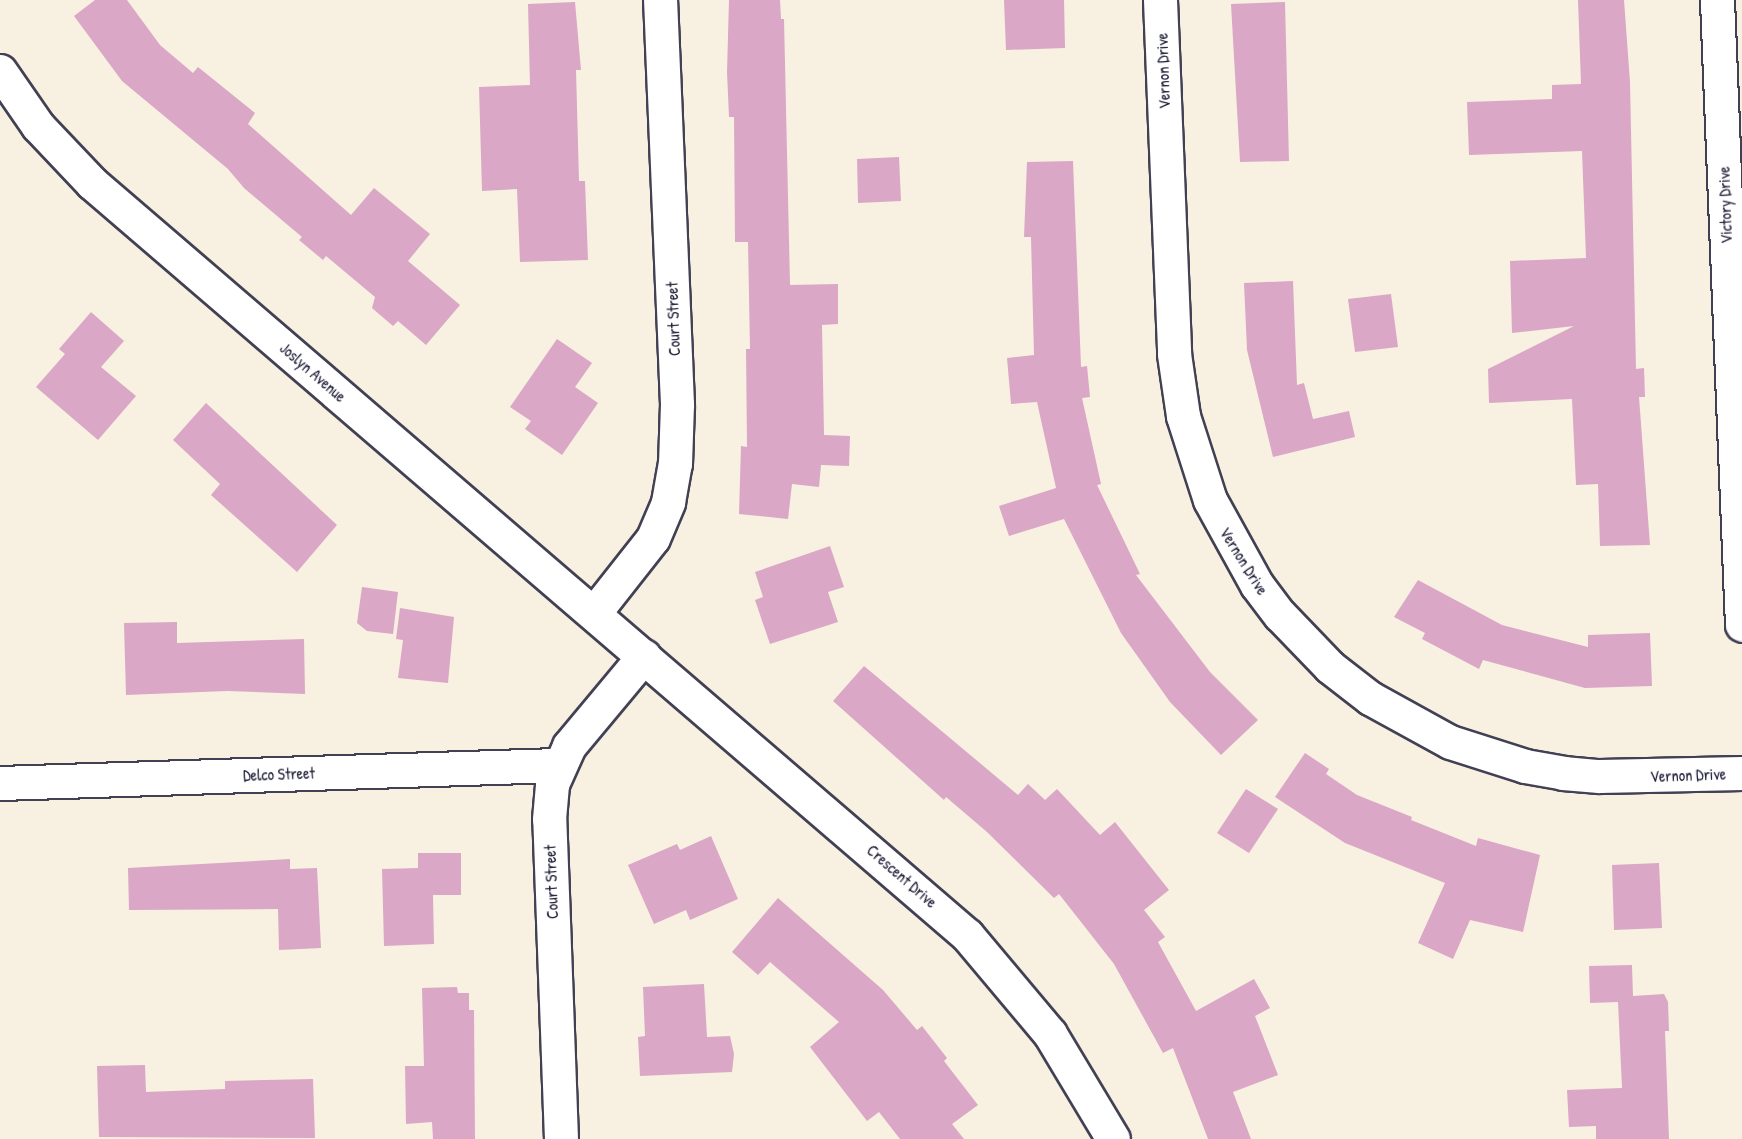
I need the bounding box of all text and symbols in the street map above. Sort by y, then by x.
street label: Vernon Drive [1152,33,1174,109]
street label: Victory Drive [1714,166,1736,244]
street label: Court Street [662,282,684,356]
street label: Joslyn Avenue [276,338,350,406]
street label: Vernon Drive [1216,524,1272,598]
street label: Delco Street [243,763,315,785]
street label: Vernon Drive [1650,764,1726,786]
street label: Crescent Drive [863,840,941,912]
street label: Court Street [540,845,562,919]

